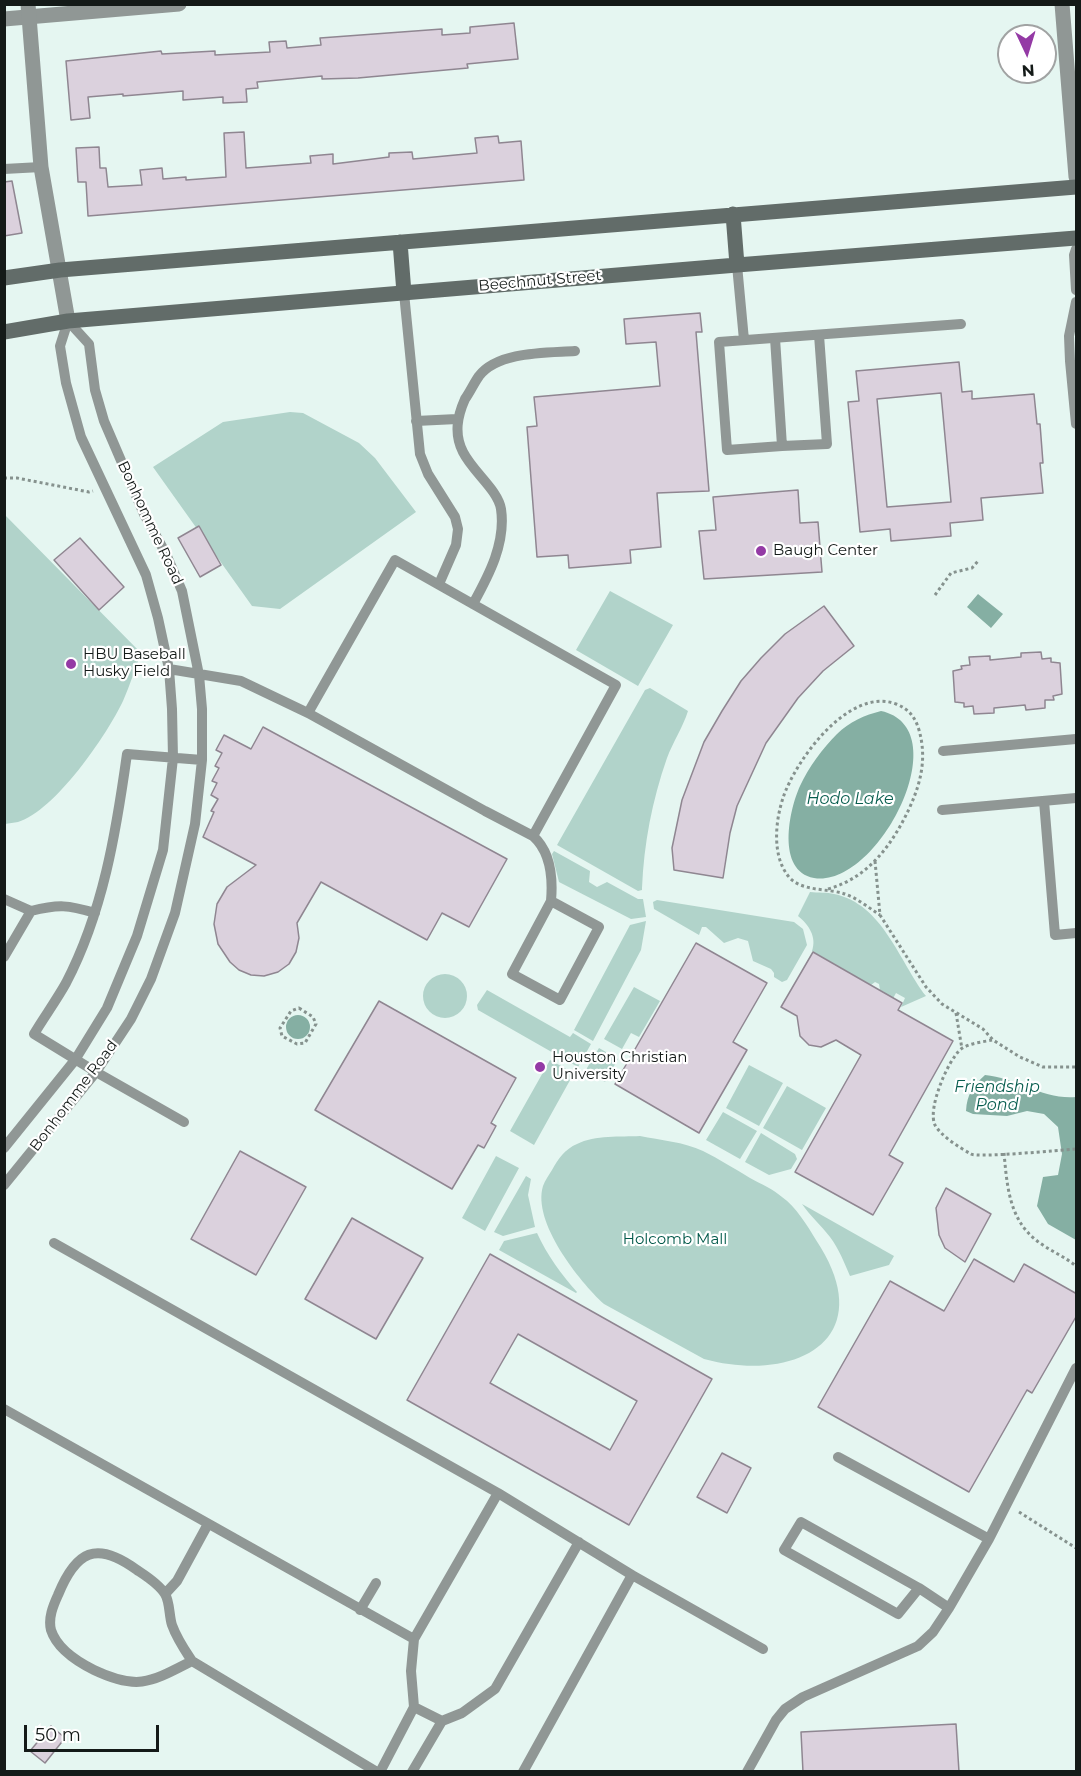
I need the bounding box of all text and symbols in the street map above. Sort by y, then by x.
north arrow [997,24,1057,84]
text: N [1021,61,1035,80]
street label: Beechnut Street [478,267,602,295]
street label: Bonhomme Road [113,458,187,588]
place label: Baugh Center [773,542,878,560]
marker: Baugh Center [754,544,768,558]
place label: HBU Baseball Husky Field [83,646,186,681]
marker: HBU Baseball Husky Field [64,657,78,671]
water label: Hodo Lake [806,789,894,809]
street label: Bonhomme Road [26,1037,122,1155]
place label: Houston Christian University [552,1049,687,1084]
marker: Houston Christian University [533,1060,547,1074]
water label: Friendship Pond [954,1077,1040,1115]
park label: Holcomb Mall [623,1231,727,1249]
scale bar [27,1713,162,1751]
text: 50 m [35,1724,81,1746]

